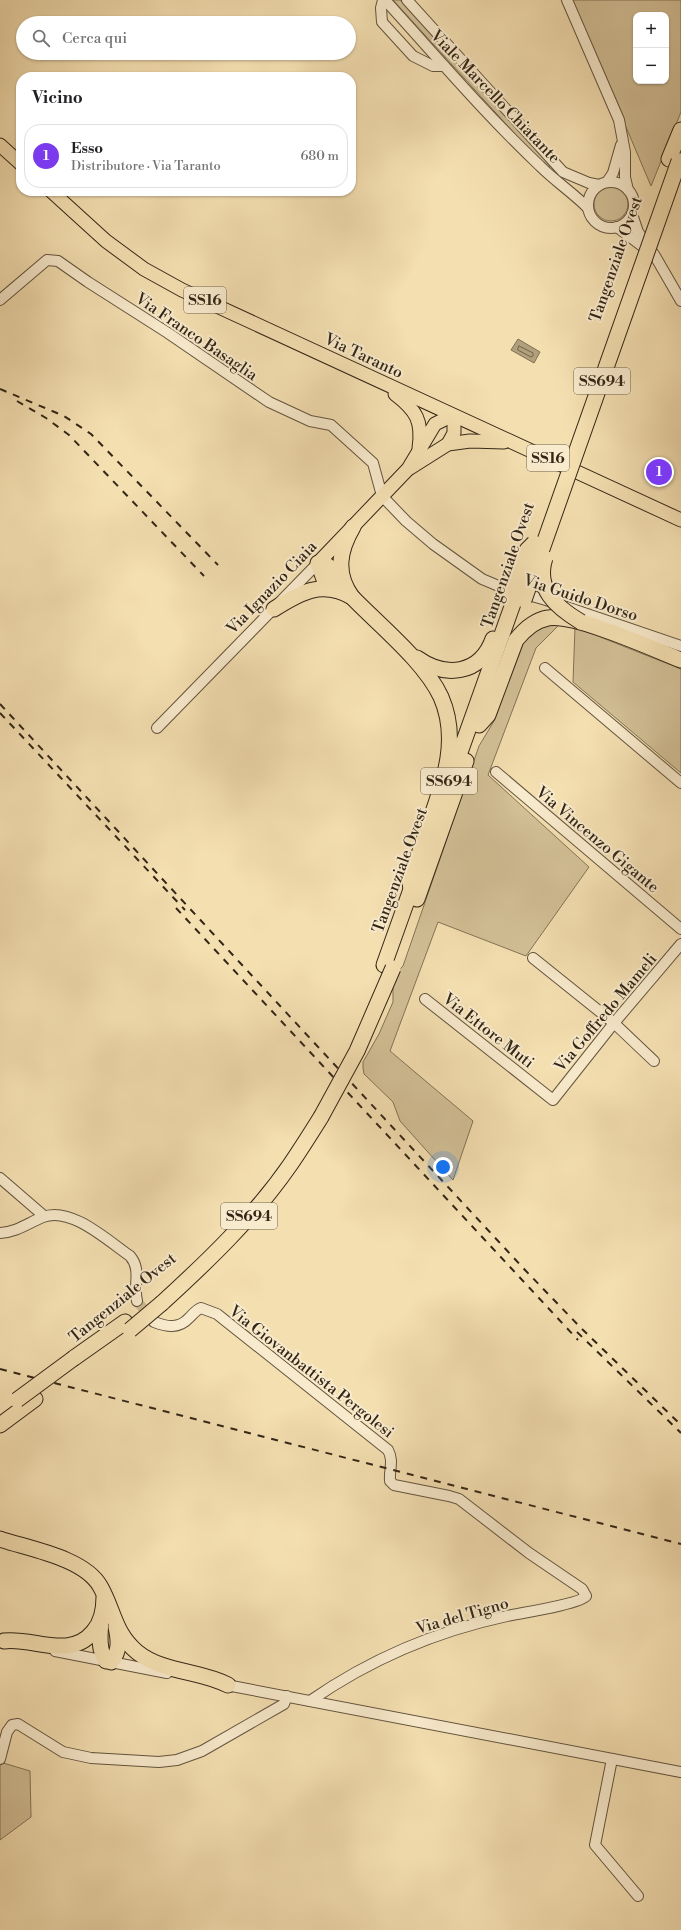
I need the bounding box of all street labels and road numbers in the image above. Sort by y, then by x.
street label: Viale Marcello Chiatante [426,25,564,168]
street label: Tangenziale Ovest [585,193,647,325]
road number: SS16 [184,287,226,313]
street label: Via Franco Basaglia [131,288,262,386]
street label: Via Taranto [320,329,406,383]
road number: SS694 [574,368,630,394]
road number: SS16 [527,445,569,471]
street label: Tangenziale Ovest [477,499,539,631]
street label: Via Ignazio Ciaia [221,536,322,639]
street label: Via Guido Dorso [520,570,640,626]
road number: SS694 [421,768,477,794]
street label: Via Vincenzo Gigante [531,782,663,897]
street label: Tangenziale Ovest [368,805,432,936]
street label: Via Goffredo Mameli [550,949,661,1077]
street label: Via Ettore Muti [438,988,538,1073]
road number: SS694 [221,1203,277,1229]
street label: Tangenziale Ovest [65,1248,180,1347]
street label: Via Giovanbattista Pergolesi [224,1301,398,1442]
street label: Via del Tigno [413,1593,511,1639]

